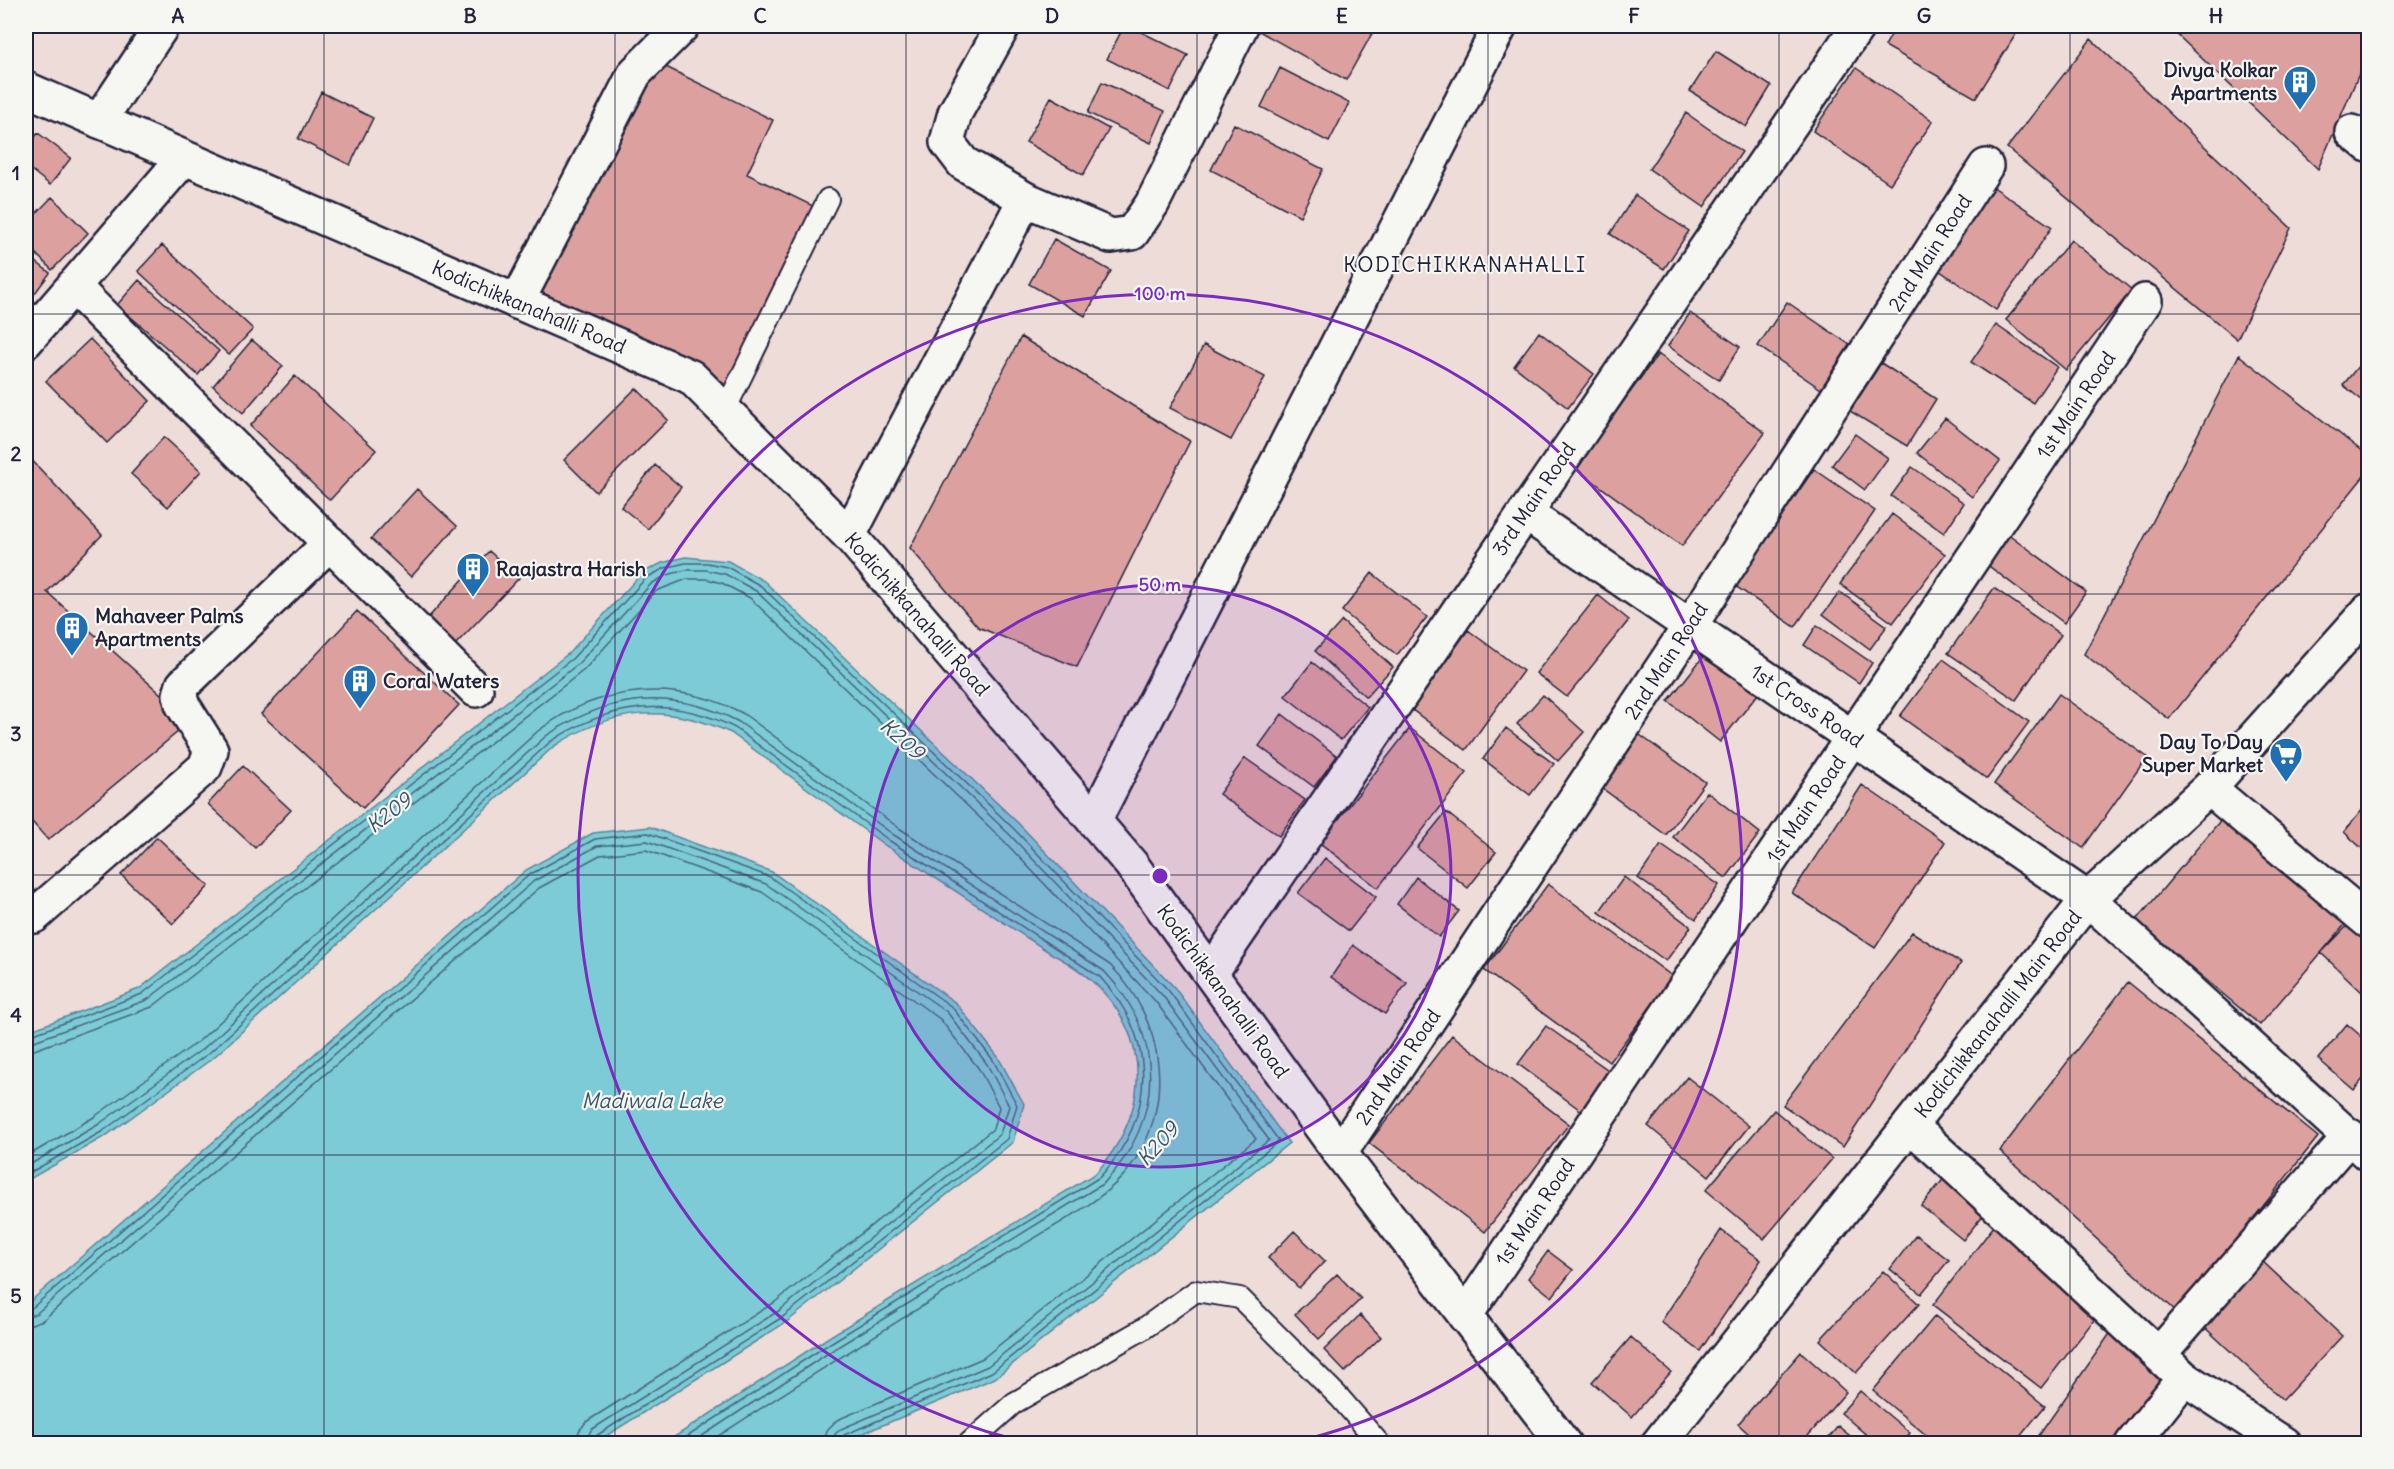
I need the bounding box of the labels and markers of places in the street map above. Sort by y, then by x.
place label: Divya Kolkar Apartments [2164,57,2278,105]
building icon: Divya Kolkar Apartments [2282,64,2318,111]
building icon: Raajastra Harish [455,551,491,598]
place label: Raajastra Harish [496,556,647,581]
place label: Mahaveer Palms Apartments [95,603,244,651]
building icon: Mahaveer Palms Apartments [54,610,90,657]
building icon: Coral Waters [342,663,378,710]
place label: Coral Waters [383,668,499,693]
place label: Day To Day Super Market [2142,729,2263,777]
supermarket icon: Day To Day Super Market [2268,736,2304,783]
centre of rings [1150,866,1170,886]

